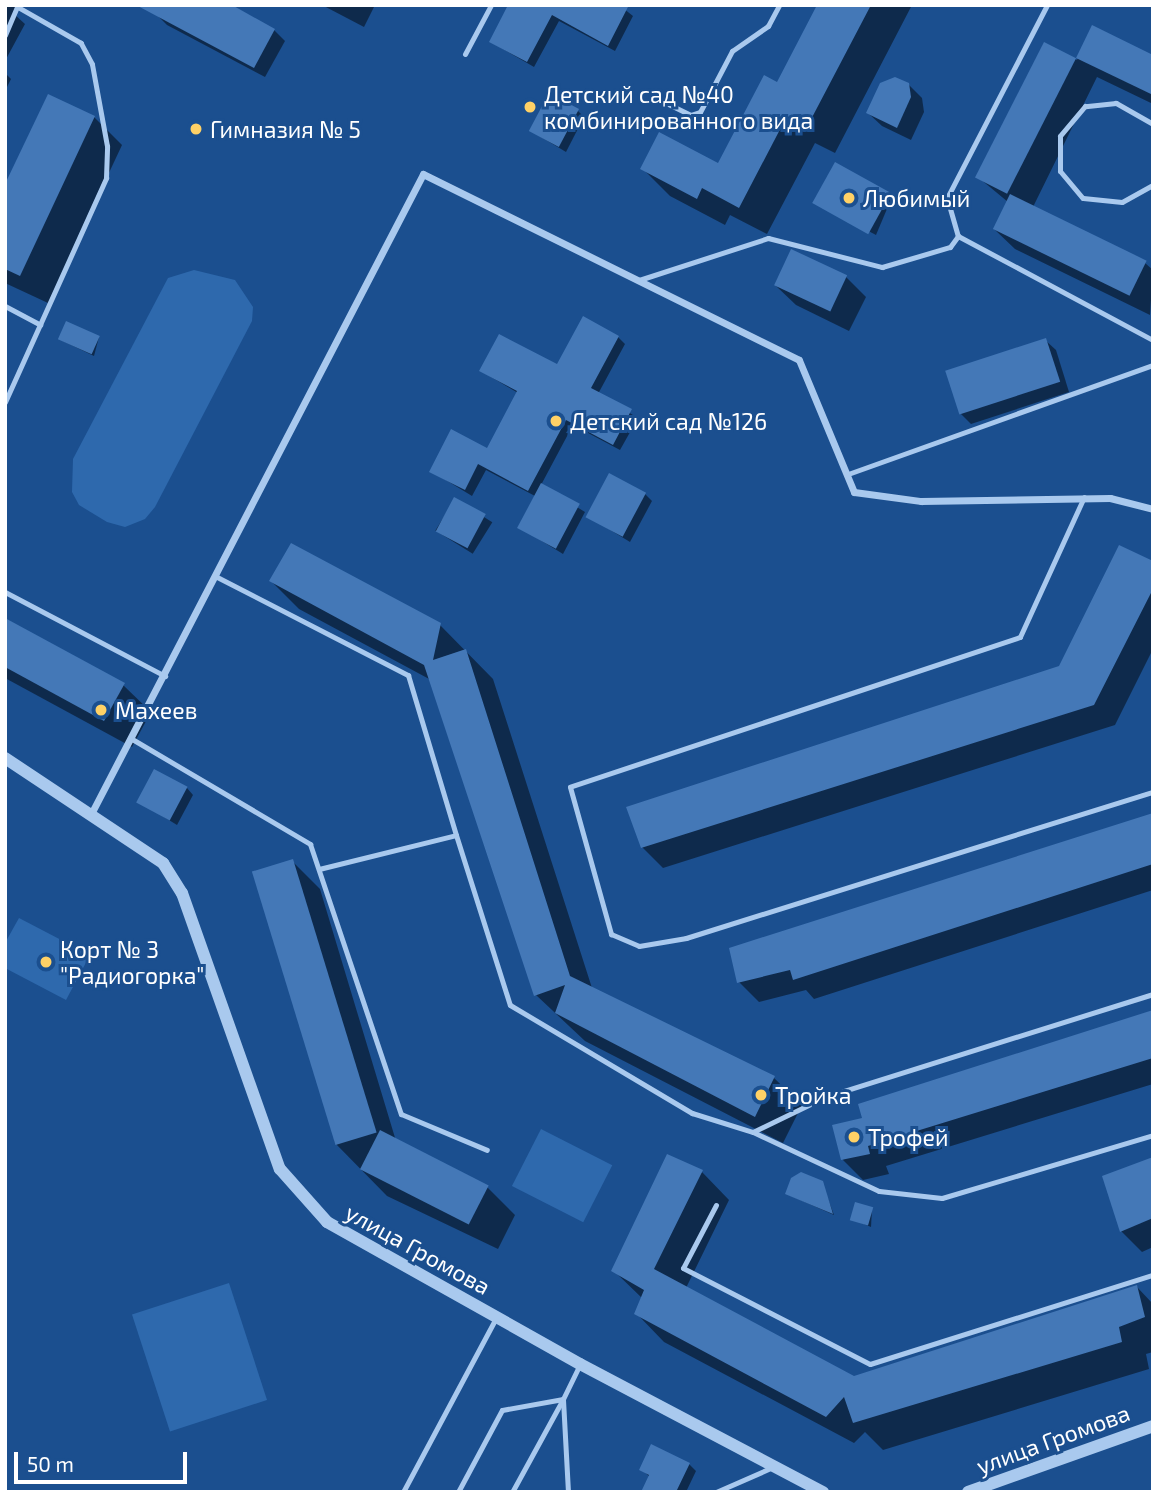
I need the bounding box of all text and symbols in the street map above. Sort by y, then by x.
place label: Детский сад №40 комбинированного вида [544,80,813,134]
marker: Детский сад №40 комбинированного вида [522,99,538,115]
place label: Гимназия № 5 [210,115,361,143]
marker: Гимназия № 5 [188,121,204,137]
place label: Любимый [863,184,970,212]
marker: Любимый [841,190,857,206]
place label: Детский сад №126 [570,407,767,435]
marker: Детский сад №126 [548,413,564,429]
place label: Махеев [115,696,197,724]
marker: Махеев [93,702,109,718]
place label: Корт № 3 "Радиогорка" [60,935,204,989]
marker: Корт № 3 "Радиогорка" [38,954,54,970]
place label: Тройка [775,1081,851,1109]
marker: Тройка [753,1087,769,1103]
place label: Трофей [868,1123,948,1151]
marker: Трофей [846,1129,862,1145]
street label: улица Громова [341,1198,495,1300]
street label: улица Громова [973,1398,1133,1480]
scale bar [18,1438,191,1482]
text: 50 m [27,1451,74,1476]

